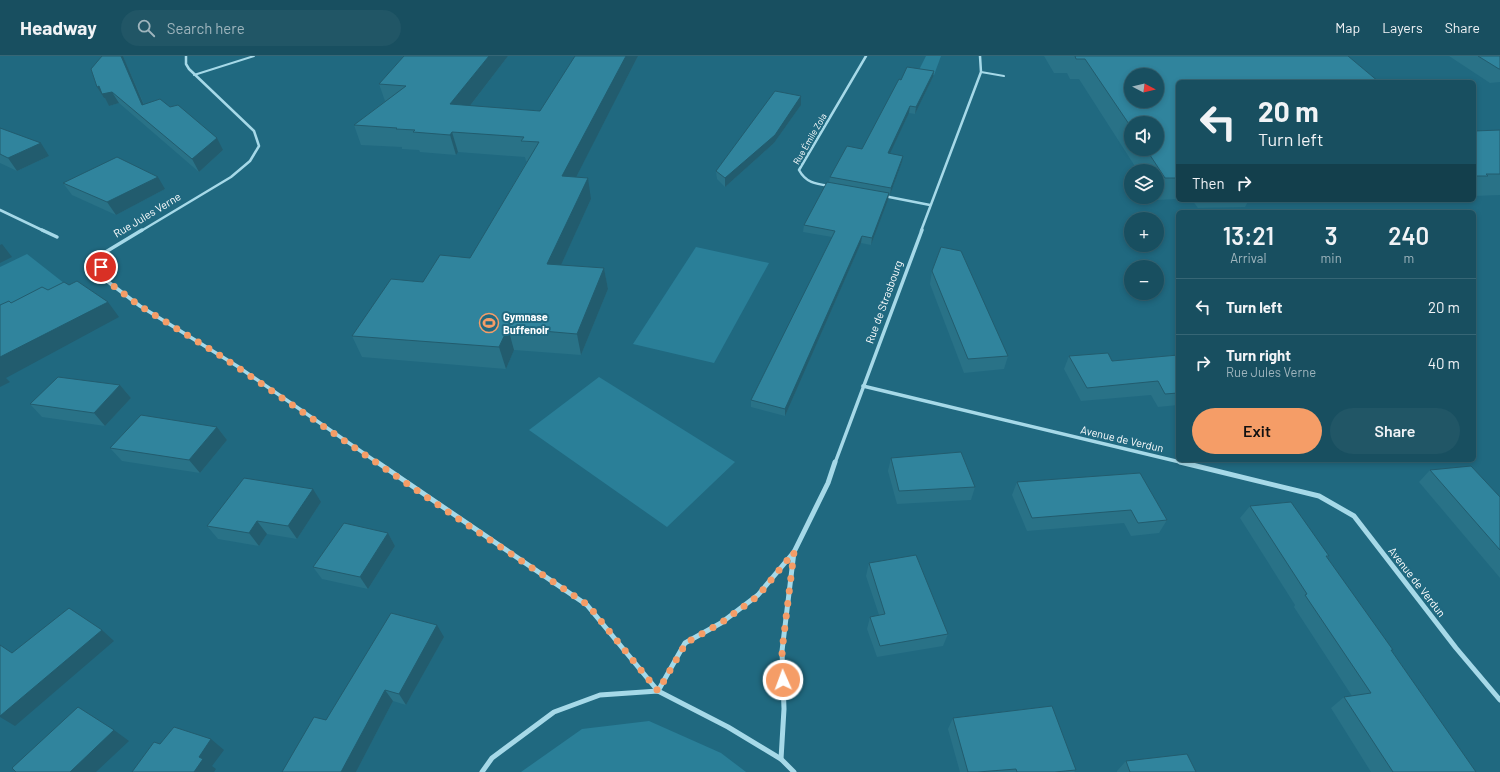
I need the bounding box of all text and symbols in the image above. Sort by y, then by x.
search box [121,10,401,46]
text: Headway [20,16,97,39]
icon: search [135,17,157,39]
text: Search here [167,19,245,37]
text: Map [1335,19,1360,36]
text: Layers [1382,19,1423,36]
text: Share [1445,19,1480,36]
north arrow [1124,68,1164,108]
map controls [1124,68,1164,300]
text: 20 m [1258,94,1319,128]
icon: left [1192,96,1244,148]
street label: Rue Émile Zola [790,111,829,166]
button: sound [1124,116,1164,156]
text: Turn left [1258,128,1324,150]
button: layers [1124,164,1164,204]
icon: right [1233,172,1255,194]
text: Then [1192,174,1225,192]
street label: Rue Jules Verne [111,189,183,240]
button: + [1124,212,1164,252]
text: 13:21 [1223,221,1274,250]
text: 3 [1325,221,1338,250]
text: 240 [1388,221,1429,250]
pin [84,250,118,284]
text: Arrival [1230,250,1266,266]
text: min [1321,250,1342,266]
text: m [1403,250,1414,266]
icon: arrive [90,256,112,278]
street label: Rue de Strasbourg [862,258,905,345]
button: − [1124,260,1164,300]
icon: left [1192,296,1214,318]
text: Turn left [1226,298,1282,316]
text: 20 m [1428,298,1460,316]
place label: Gymnase Buffenoir [503,310,550,336]
sports icon: Gymnase Buffenoir [478,312,500,334]
text: Turn right [1226,346,1291,364]
icon: right [1192,352,1214,374]
text: 40 m [1428,354,1460,372]
text: Rue Jules Verne [1226,364,1316,380]
button: Exit [1192,408,1322,454]
button: Share [1330,408,1460,454]
street label: Avenue de Verdun [1079,423,1165,454]
street label: Avenue de Verdun [1386,544,1449,619]
position arrow [762,659,804,701]

